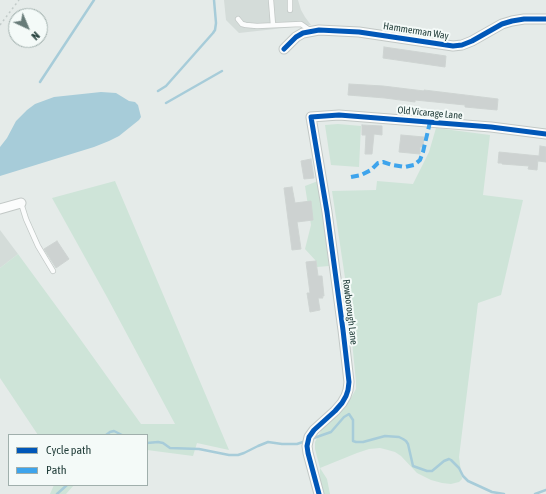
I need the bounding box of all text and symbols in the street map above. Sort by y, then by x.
north arrow [8,8,48,48]
street label: Hammerman Way [382,20,450,42]
text: N [29,29,42,42]
street label: Old Vicarage Lane [397,104,463,122]
street label: Rowborough Lane [340,279,360,345]
legend [8,434,148,486]
text: Cycle path [46,443,91,457]
text: Path [46,463,67,477]

